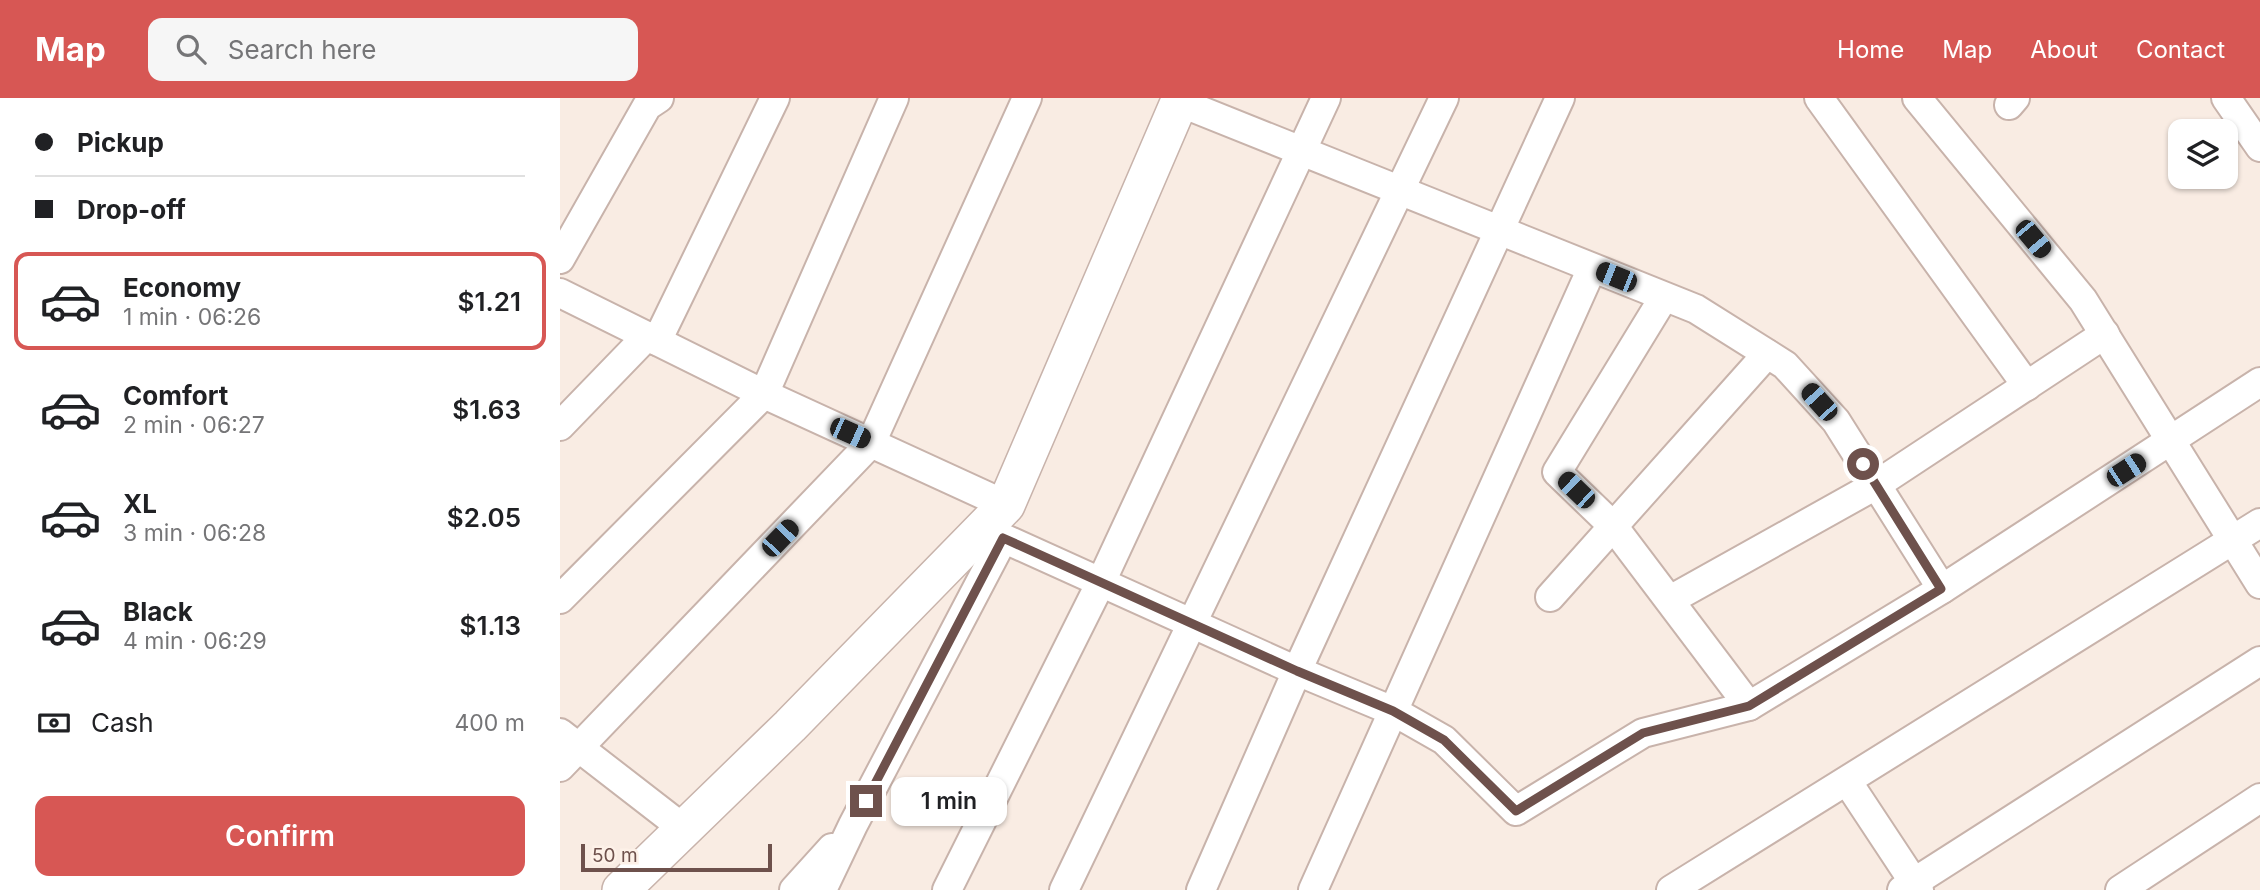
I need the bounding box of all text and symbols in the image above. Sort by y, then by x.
search box [148,18,638,81]
text: Map [35,29,106,69]
icon: search [172,30,210,68]
text: Search here [228,34,376,65]
text: Home [1837,35,1904,64]
text: Map [1942,35,1992,64]
text: About [2030,35,2098,64]
text: Contact [2136,35,2225,64]
map controls [2168,119,2238,189]
button: layers [2168,119,2238,189]
text: Pickup [77,127,164,158]
text: Drop-off [77,194,186,225]
car [2012,216,2055,262]
car [1593,259,1640,295]
icon: car [39,270,102,333]
text: Economy [123,272,241,303]
text: $1.21 [458,286,521,317]
text: 1 min · 06:26 [123,303,261,331]
icon: car [39,378,102,441]
car [1798,379,1841,425]
text: Comfort [123,380,228,411]
text: $1.63 [452,394,521,425]
text: 2 min · 06:27 [123,411,265,439]
car [827,415,874,451]
route start [1847,448,1879,480]
car [2103,450,2150,490]
car [1554,468,1599,512]
icon: car [39,486,102,549]
text: XL [123,488,157,519]
text: $2.05 [447,502,521,533]
car [758,516,803,560]
text: 3 min · 06:28 [123,519,266,547]
icon: car [39,594,102,657]
text: Black [123,596,193,627]
text: $1.13 [460,610,521,641]
text: 4 min · 06:29 [123,627,267,655]
icon: cash [35,704,73,742]
text: Cash [91,707,154,738]
text: 400 m [455,709,525,737]
callout: 1 min [890,776,1006,826]
route end [850,785,882,817]
text: 1 min [921,787,977,815]
button: Confirm [35,796,525,876]
scale bar [581,841,772,873]
text: 50 m [592,844,638,867]

